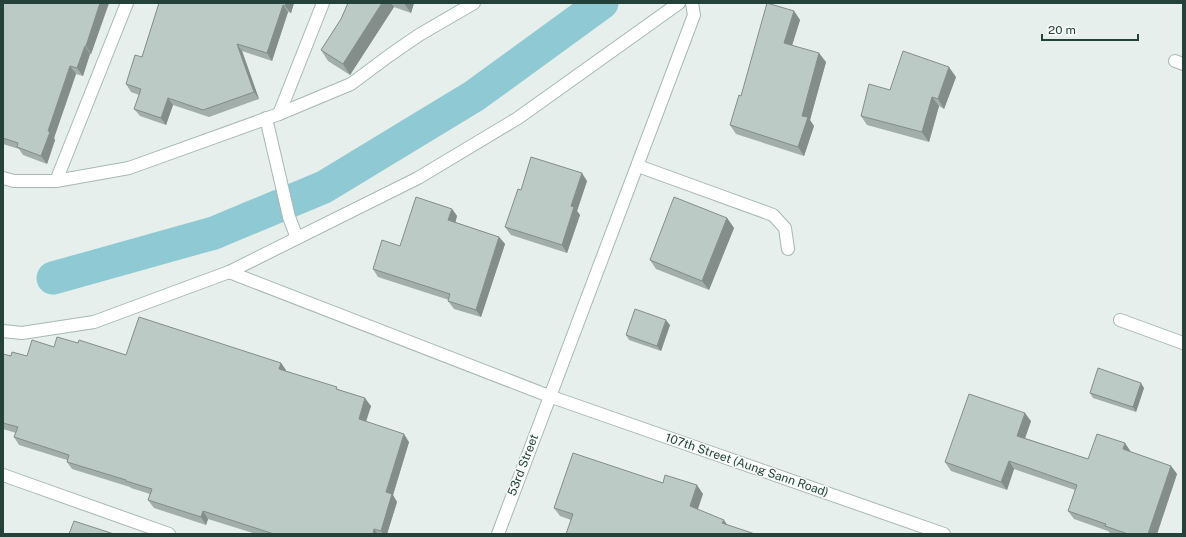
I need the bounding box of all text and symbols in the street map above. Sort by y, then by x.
scale bar [1042,16,1138,42]
text: 20 m [1048,23,1076,37]
street label: 107th Street (Aung Sann Road) [664,430,830,500]
street label: 53rd Street [505,432,541,498]

